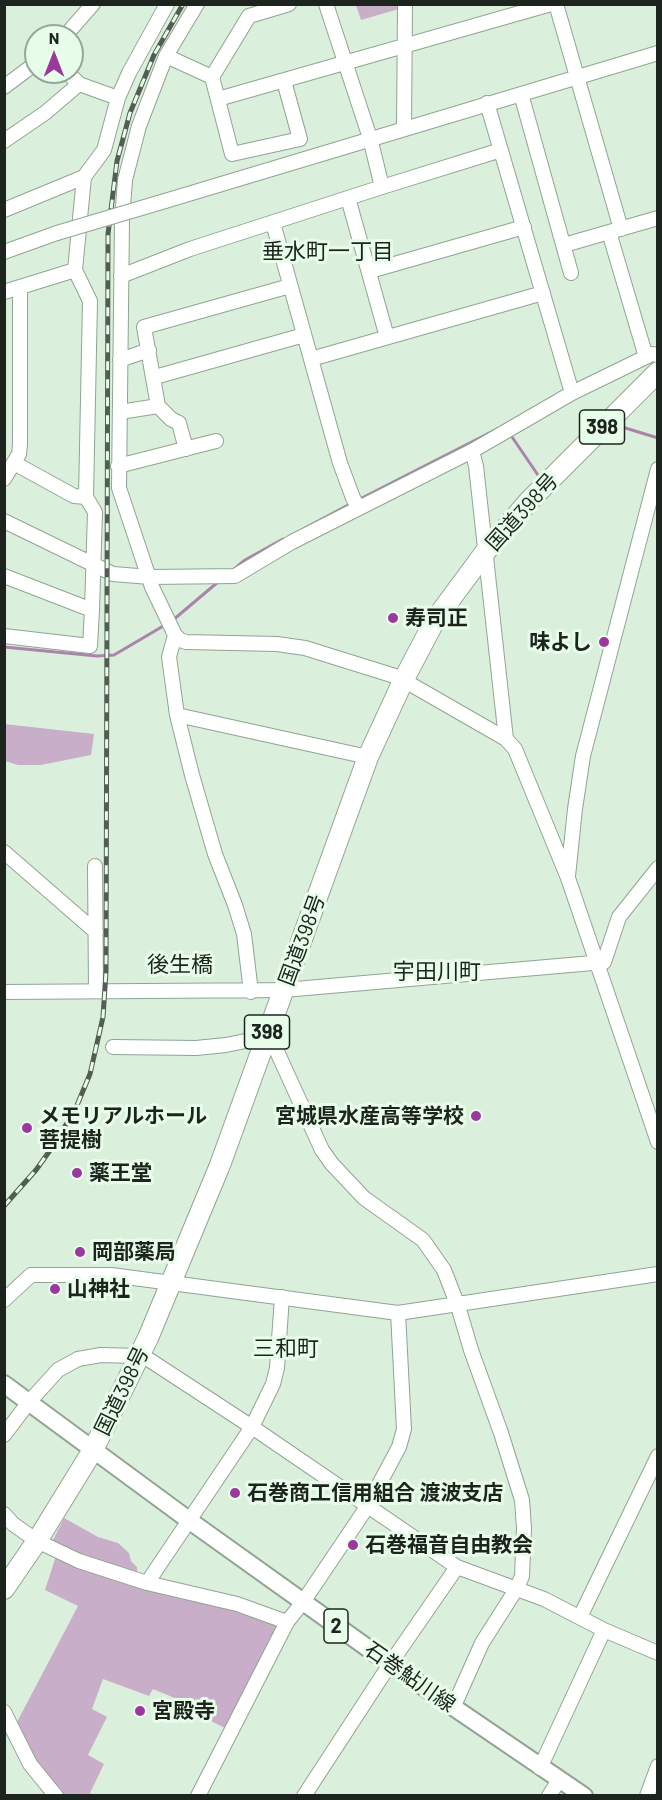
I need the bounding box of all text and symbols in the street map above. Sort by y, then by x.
north arrow [24,24,84,84]
text: N [49,28,59,47]
district label: 垂水町一丁目 [262,239,394,265]
road number: 398 [580,410,624,444]
street label: 国道398号 [481,468,563,556]
place label: 寿司正 [405,605,468,631]
marker: 寿司正 [386,611,400,625]
place label: 味よし [529,629,592,655]
marker: 味よし [597,635,611,649]
street label: 国道398号 [274,891,330,989]
district label: 後生橋 [147,952,213,978]
district label: 宇田川町 [393,959,481,985]
road number: 398 [244,1015,290,1049]
place label: メモリアルホール 菩提樹 [39,1103,207,1153]
place label: 宮城県水産高等学校 [275,1103,464,1129]
marker: 宮城県水産高等学校 [469,1109,483,1123]
marker: メモリアルホール 菩提樹 [20,1121,34,1135]
place label: 薬王堂 [89,1160,152,1186]
marker: 薬王堂 [70,1166,84,1180]
place label: 岡部薬局 [92,1239,176,1265]
marker: 岡部薬局 [73,1245,87,1259]
place label: 山神社 [67,1276,130,1302]
marker: 山神社 [48,1282,62,1296]
district label: 三和町 [253,1336,319,1362]
street label: 国道398号 [90,1342,154,1440]
place label: 石巻商工信用組合 渡波支店 [247,1480,503,1506]
marker: 石巻商工信用組合 渡波支店 [228,1486,242,1500]
place label: 石巻福音自由教会 [365,1532,533,1558]
marker: 石巻福音自由教会 [346,1538,360,1552]
road number: 2 [324,1609,348,1643]
street label: 石巻鮎川線 [360,1637,460,1717]
place label: 宮殿寺 [152,1698,215,1724]
marker: 宮殿寺 [133,1704,147,1718]

